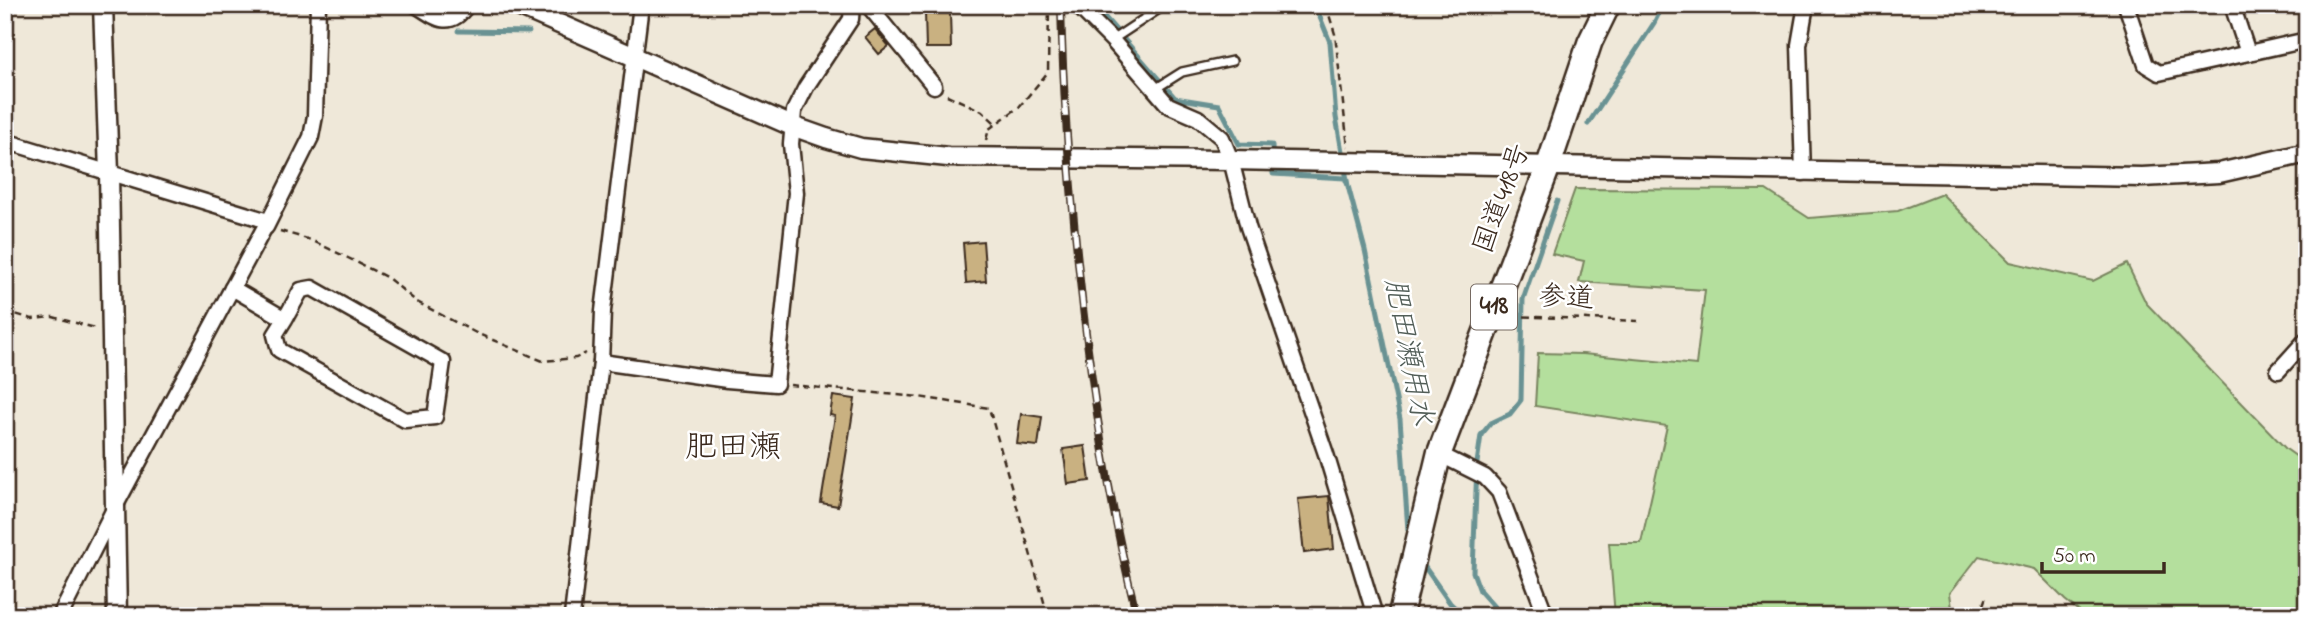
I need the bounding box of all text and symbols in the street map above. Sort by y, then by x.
street label: 国道418号 [1464,138,1542,260]
water label: 肥田瀬用水 [1371,274,1443,430]
street label: 参道 [1537,277,1595,321]
road number: 418 [1471,284,1517,330]
district label: 肥田瀬 [685,425,781,472]
scale bar [2042,530,2165,574]
text: 50 m [2053,542,2096,572]

